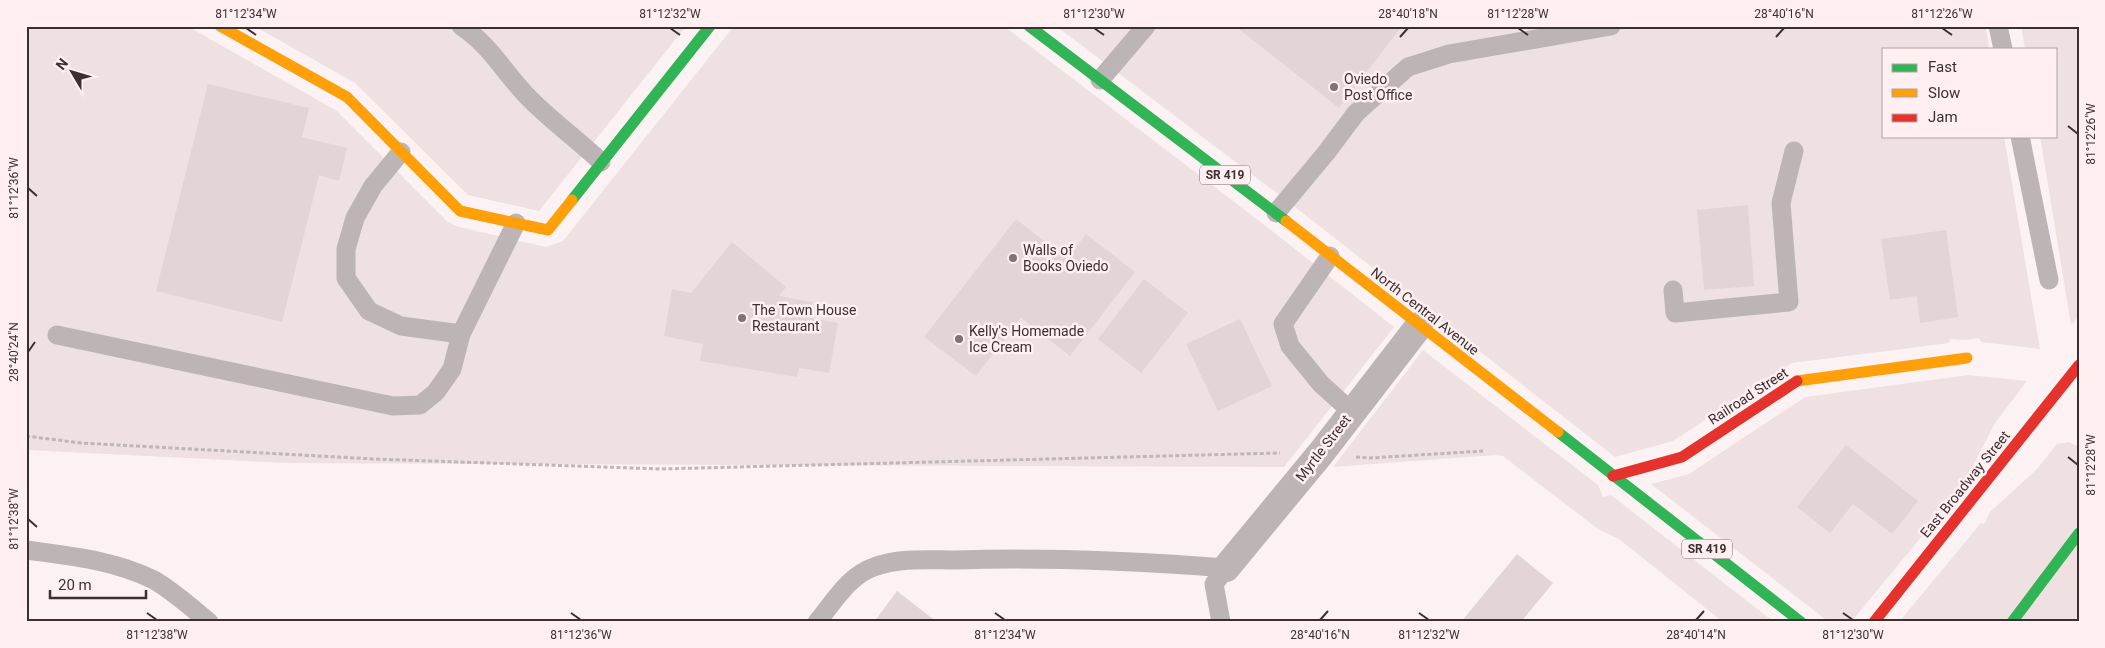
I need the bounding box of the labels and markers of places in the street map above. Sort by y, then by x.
place label: Oviedo Post Office [1344,71,1412,103]
marker: Oviedo Post Office [1328,81,1340,93]
place label: Walls of Books Oviedo [1023,242,1109,274]
marker: Walls of Books Oviedo [1007,252,1019,264]
place label: The Town House Restaurant [752,302,856,334]
marker: The Town House Restaurant [736,312,748,324]
place label: Kelly's Homemade Ice Cream [969,323,1084,355]
marker: Kelly's Homemade Ice Cream [953,333,965,345]

